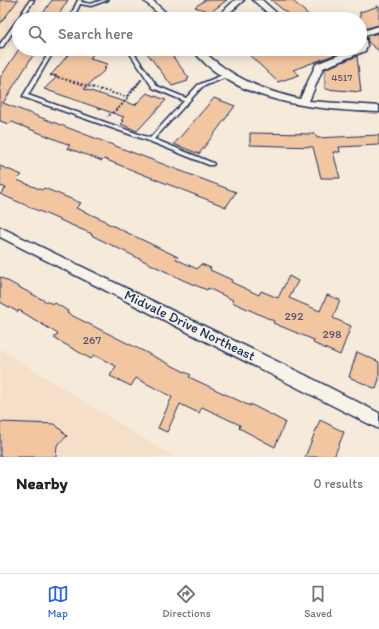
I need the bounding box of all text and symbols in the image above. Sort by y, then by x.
search box [12,12,367,56]
icon: search [26,23,48,45]
text: Search here [58,25,133,43]
house number: 4517 [332,71,352,84]
street label: Midvale Drive Northeast [121,286,258,365]
house number: 292 [285,309,304,323]
house number: 298 [322,327,342,341]
house number: 267 [83,333,101,347]
text: Nearby [16,473,68,493]
text: 0 results [313,476,363,491]
tab: Map [47,583,69,620]
tab: Directions [162,583,211,620]
tab: Saved [304,583,332,620]

